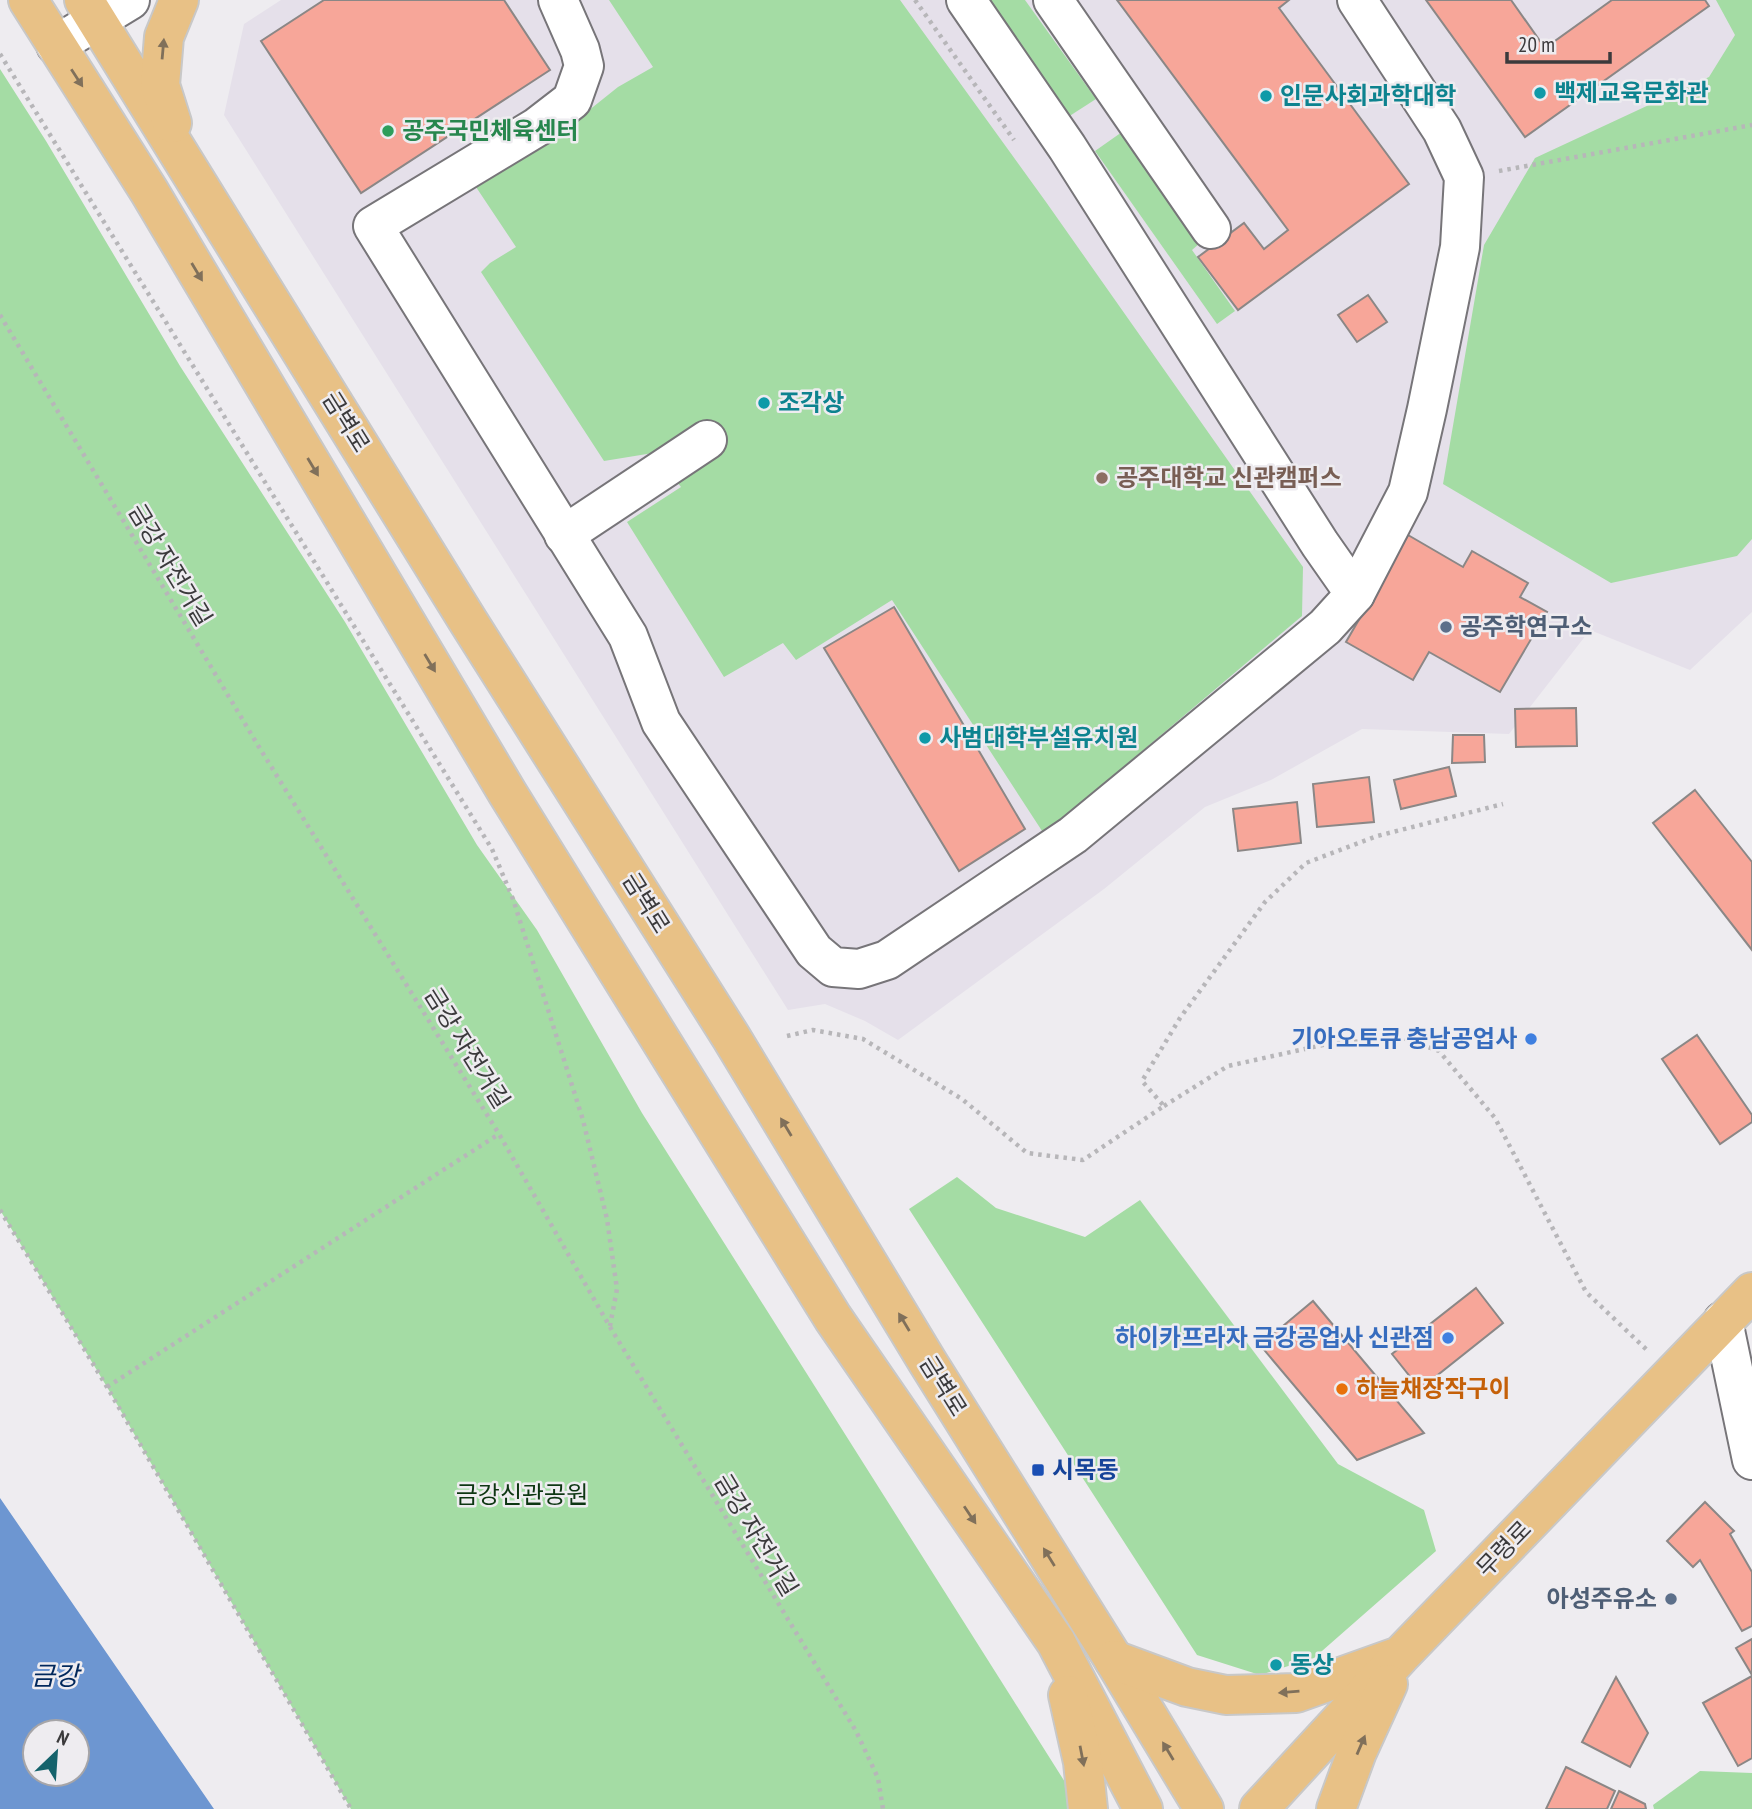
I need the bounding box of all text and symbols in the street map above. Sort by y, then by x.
scale bar [1507,21,1610,65]
text: 20 m [1518,31,1555,58]
one-way arrow [158,38,169,60]
one-way arrow [70,69,83,88]
place label: 백제교육문화관 [1554,77,1709,108]
place label: 인문사회과학대학 [1280,80,1457,111]
marker: 백제교육문화관 [1532,85,1548,101]
marker: 인문사회과학대학 [1258,88,1274,104]
place label: 공주국민체육센터 [402,115,579,146]
marker: 공주국민체육센터 [380,123,396,139]
one-way arrow [191,262,203,281]
street label: 금벽로 [316,385,377,458]
place label: 조각상 [778,387,844,418]
marker: 조각상 [756,395,772,411]
one-way arrow [307,458,319,477]
place label: 공주대학교 신관캠퍼스 [1116,462,1342,493]
marker: 공주대학교 신관캠퍼스 [1094,470,1110,486]
street label: 금강 자전거길 [122,498,219,632]
place label: 공주학연구소 [1460,611,1592,642]
marker: 공주학연구소 [1438,619,1454,635]
one-way arrow [423,653,436,672]
place label: 사범대학부설유치원 [939,722,1138,753]
marker: 사범대학부설유치원 [917,730,933,746]
street label: 금벽로 [616,866,677,939]
street label: 금강 자전거길 [418,981,517,1114]
place label: 기아오토큐 충남공업사 [1291,1023,1517,1054]
marker: 기아오토큐 충남공업사 [1523,1031,1539,1047]
one-way arrow [779,1118,792,1137]
one-way arrow [897,1312,910,1331]
place label: 하이카프라자 금강공업사 신관점 [1115,1322,1434,1353]
marker: 하이카프라자 금강공업사 신관점 [1440,1330,1456,1346]
street label: 금벽로 [913,1349,974,1422]
place label: 하늘채장작구이 [1356,1373,1511,1404]
marker: 하늘채장작구이 [1334,1381,1350,1397]
place label: 시목동 [1052,1454,1118,1485]
marker: 시목동 [1030,1462,1046,1478]
street label: 금강 자전거길 [708,1468,805,1602]
park label: 금강신관공원 [456,1479,588,1510]
one-way arrow [963,1506,977,1524]
street label: 무령로 [1469,1514,1538,1583]
one-way arrow [1043,1547,1056,1566]
place label: 아성주유소 [1547,1583,1657,1614]
marker: 아성주유소 [1663,1591,1679,1607]
place label: 동상 [1290,1649,1334,1680]
marker: 동상 [1268,1657,1284,1673]
water label: 금강 [31,1659,82,1692]
one-way arrow [1278,1687,1300,1698]
north arrow [21,1718,91,1788]
text: N [53,1725,73,1751]
one-way arrow [1355,1735,1366,1756]
one-way arrow [1162,1741,1175,1760]
one-way arrow [1076,1745,1087,1767]

